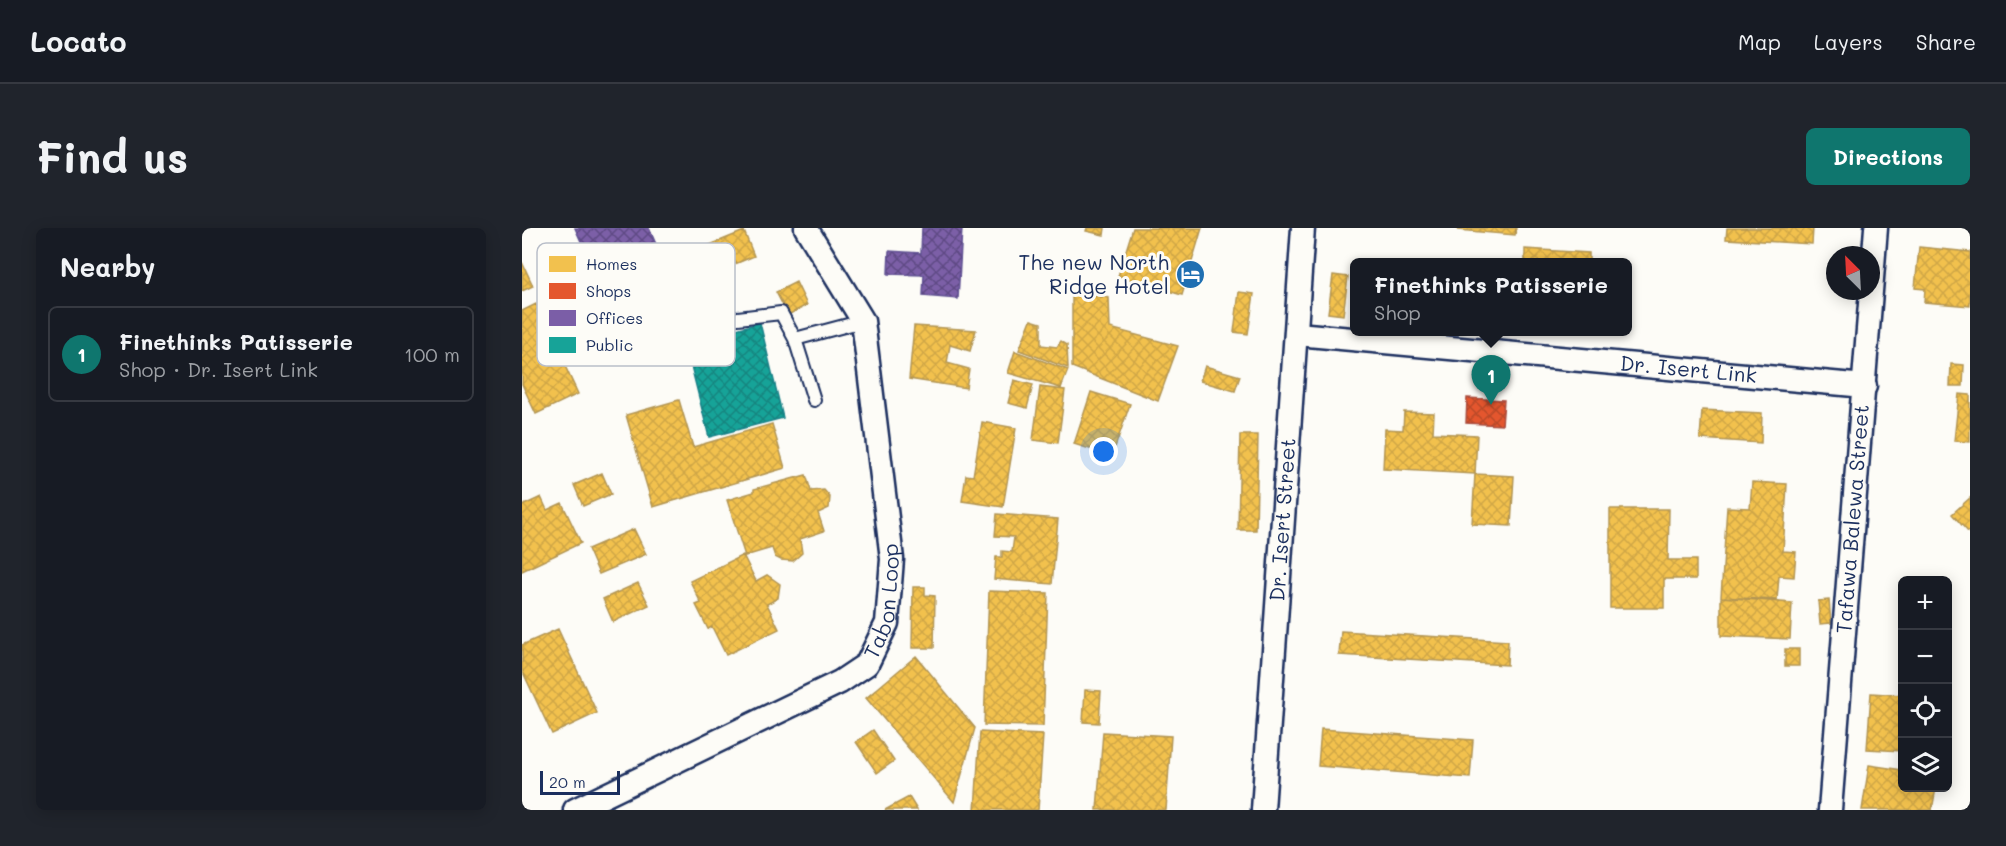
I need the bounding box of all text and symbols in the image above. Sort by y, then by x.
text: Locato [30,23,127,59]
text: Map [1738,28,1781,55]
text: Layers [1814,28,1883,55]
text: Share [1916,28,1976,55]
button: Directions [1806,128,1970,185]
text: Find us [36,129,188,184]
legend [537,243,735,366]
north arrow [1826,246,1880,300]
place label: The new North Ridge Hotel [1019,248,1169,299]
text: Nearby [60,250,155,284]
text: Homes [586,253,637,274]
popup [1350,258,1632,336]
hotel icon: The new North Ridge Hotel [1174,259,1206,291]
text: Finethinks Patisserie [1374,270,1608,299]
text: Shops [586,280,631,301]
text: Shop [1374,299,1421,325]
text: Offices [586,307,643,328]
text: Finethinks Patisserie [119,327,353,356]
text: Public [586,334,633,355]
text: 1 [77,341,86,367]
text: 100 m [404,341,460,367]
street label: Dr. Isert Link [1619,349,1758,388]
text: Shop · Dr. Isert Link [119,356,318,382]
pin: 1 [1472,356,1510,405]
street label: Tafawa Balewa Street [1829,403,1874,634]
your location [1089,437,1118,466]
street label: Dr. Isert Street [1262,437,1301,602]
street label: Tabon Loop [857,542,904,663]
map controls [1898,576,1952,792]
button: + [1898,576,1952,630]
button: − [1898,630,1952,684]
button: locate [1898,684,1952,738]
button: layers [1898,738,1952,792]
scale bar [540,768,620,796]
text: 20 m [549,771,586,792]

